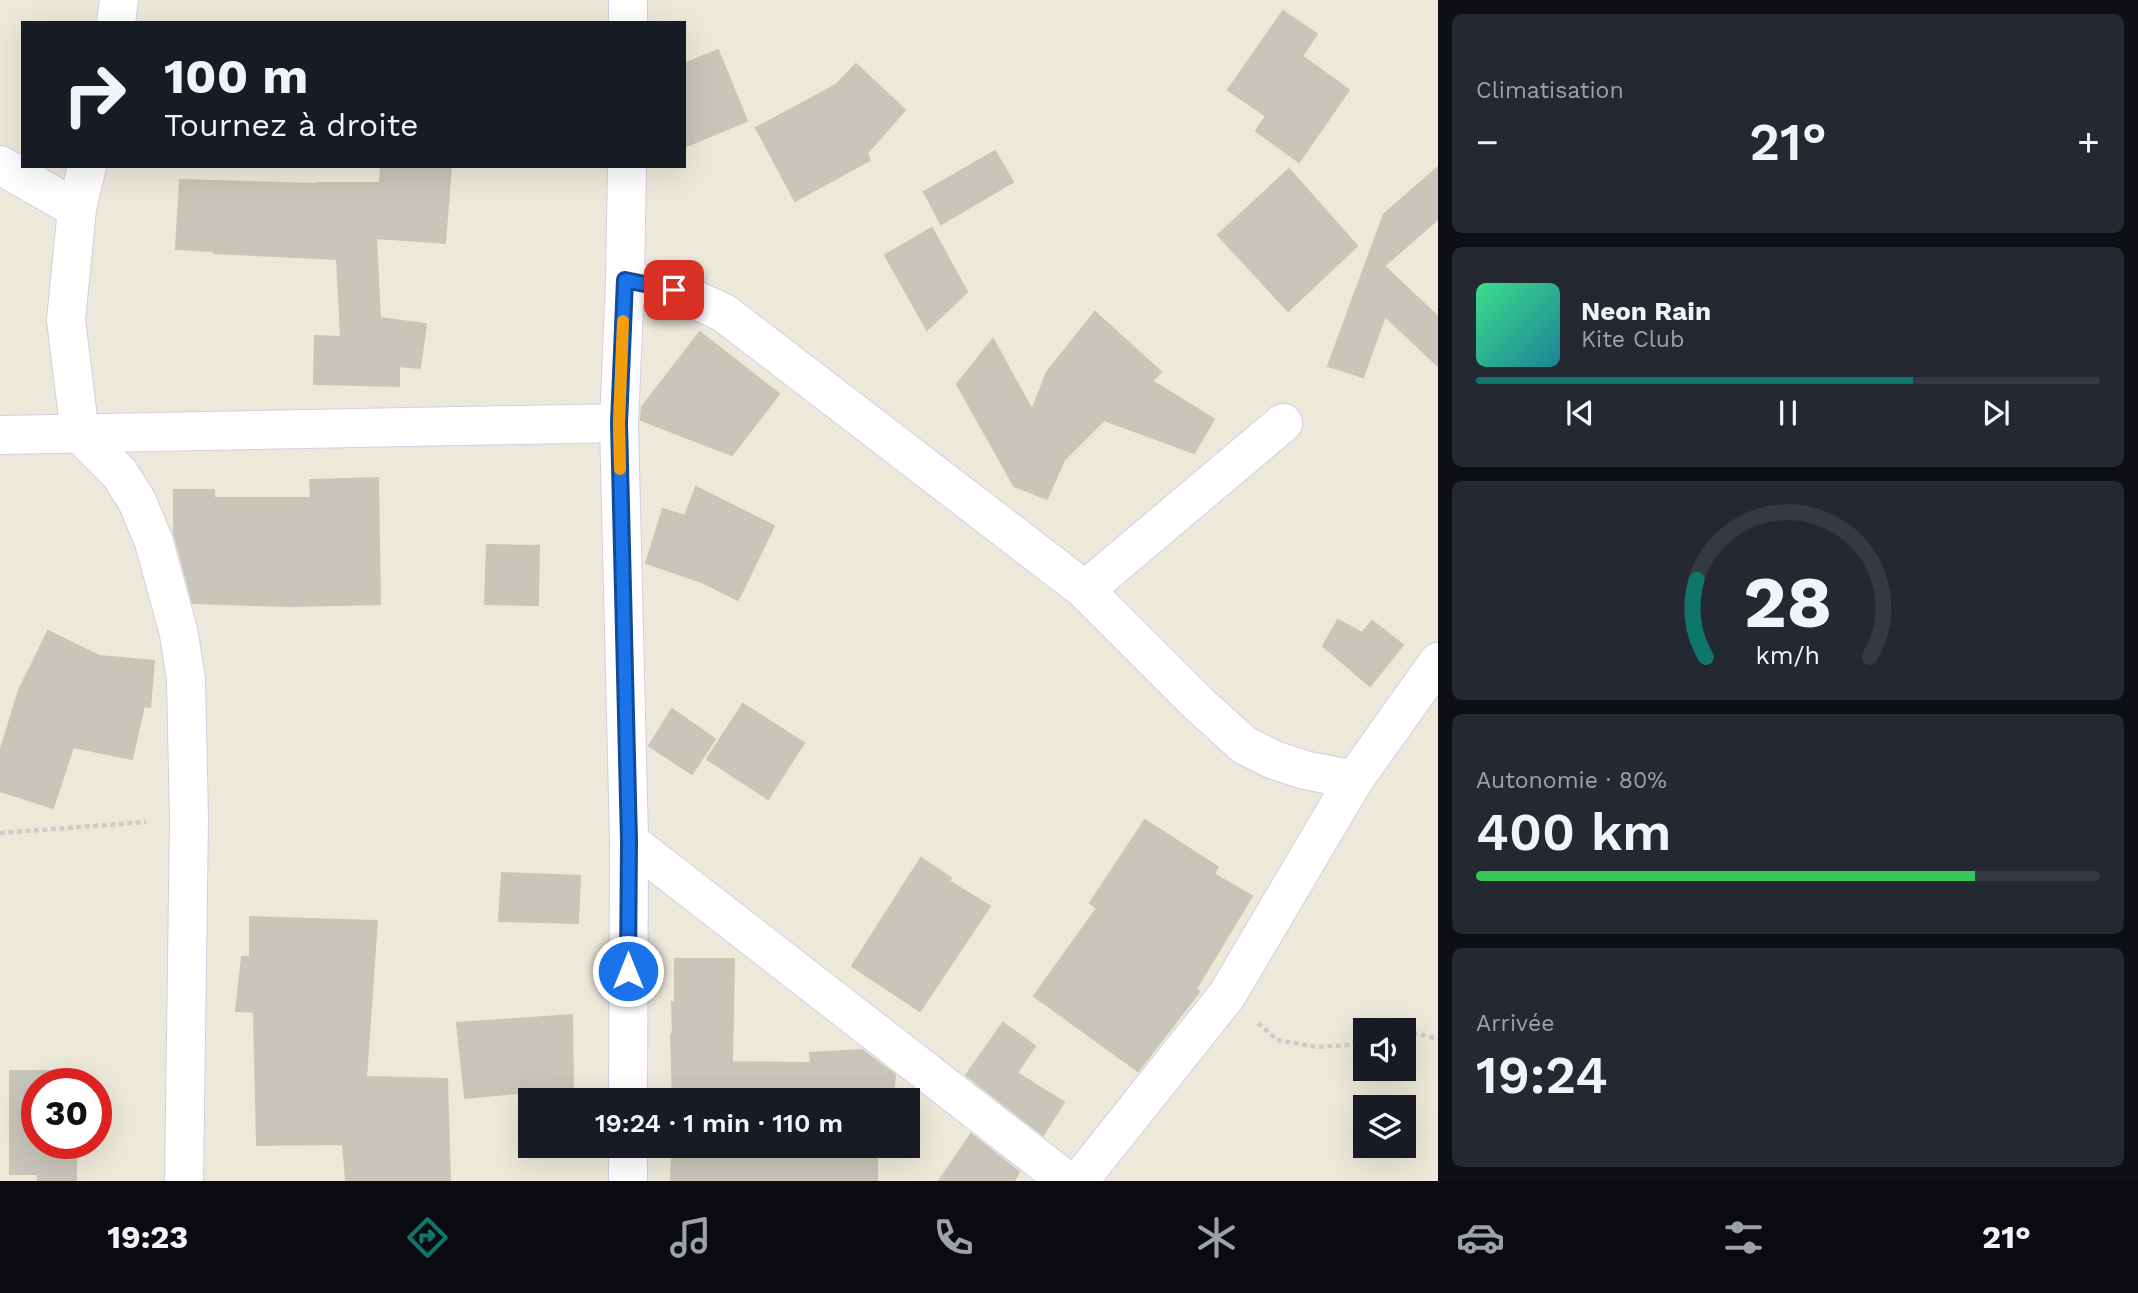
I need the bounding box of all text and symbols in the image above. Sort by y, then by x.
text: 100 m [164,47,308,105]
icon: right [49,49,140,140]
text: Climatisation [1476,77,1624,104]
text: Tournez à droite [164,106,419,144]
text: 21° [1749,112,1827,173]
text: − [1476,120,1499,164]
text: + [2077,120,2100,164]
pin [644,260,704,320]
icon: arrive [655,271,693,309]
text: Neon Rain [1581,296,1711,326]
text: Kite Club [1581,326,1684,353]
icon: previous [1561,394,1599,432]
icon: pause [1769,394,1807,432]
icon: next [1977,394,2015,432]
text: 28 [1743,559,1833,645]
text: km/h [1756,640,1820,669]
text: Autonomie · 80% [1476,767,1667,794]
text: 400 km [1476,802,1671,863]
position arrow [591,934,665,1008]
text: Arrivée [1476,1010,1555,1037]
map controls [1353,1018,1416,1158]
button: sound [1353,1018,1416,1081]
text: 19:24 [1476,1045,1608,1106]
speed limit sign: 30 [21,1068,112,1159]
button: layers [1353,1095,1416,1158]
text: 19:24 · 1 min · 110 m [595,1108,843,1138]
icon: directions [403,1213,452,1262]
icon: music [666,1213,715,1262]
icon: phone [929,1213,978,1262]
icon: climate [1192,1213,1241,1262]
icon: car [1456,1213,1505,1262]
icon: filters [1719,1213,1768,1262]
text: 19:23 [107,1218,188,1256]
text: 21° [1982,1218,2031,1256]

